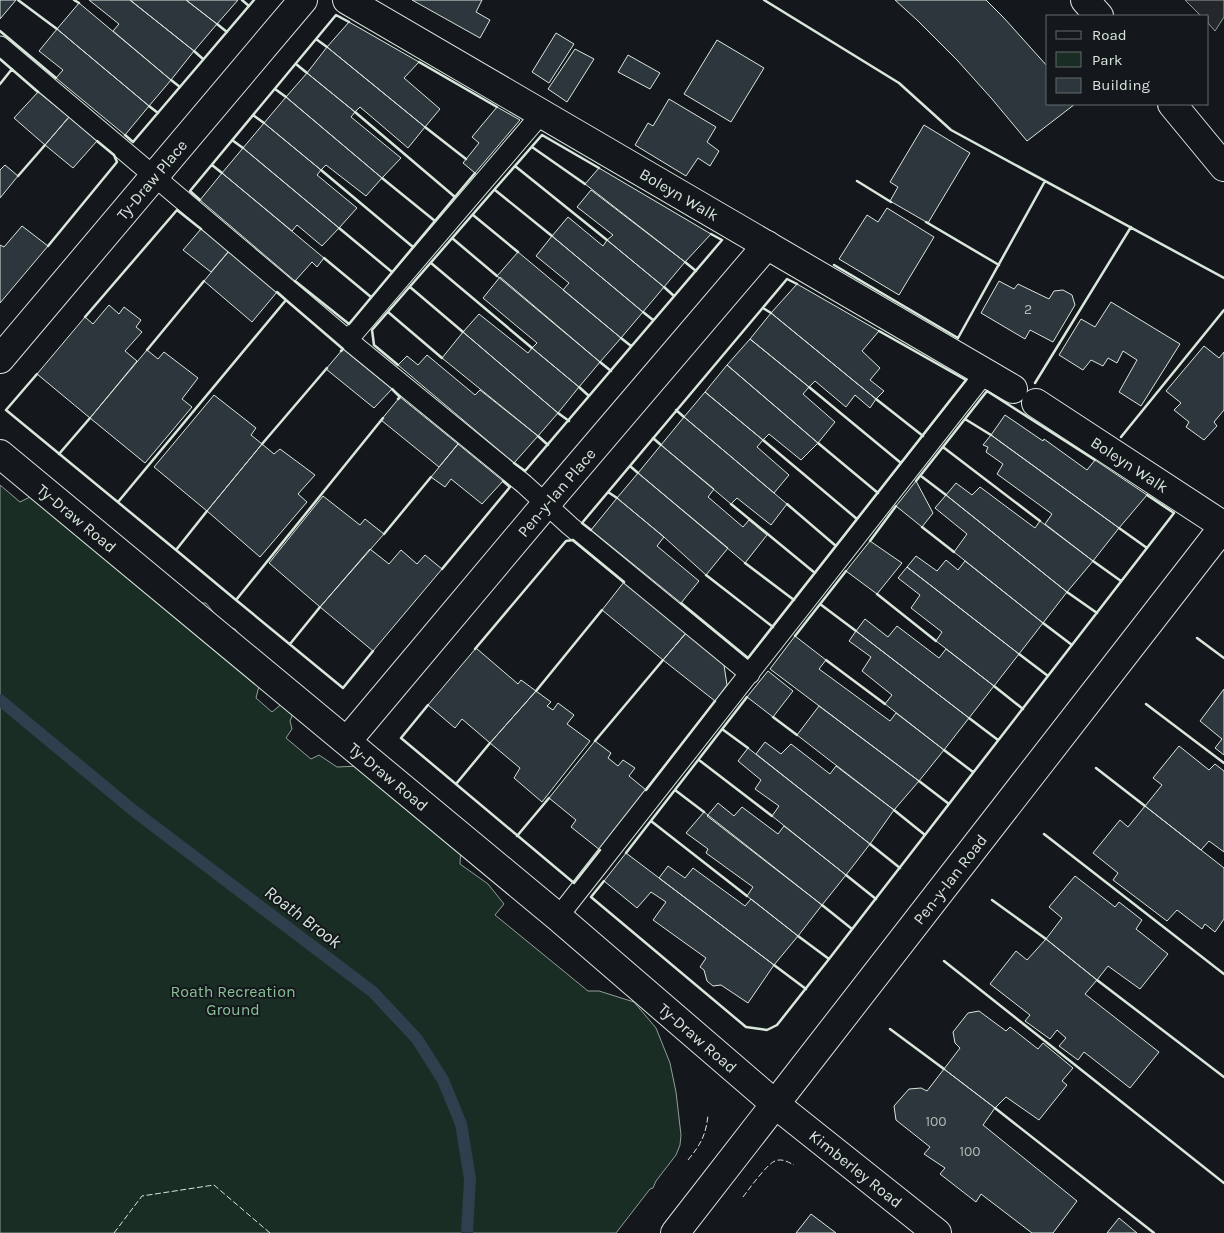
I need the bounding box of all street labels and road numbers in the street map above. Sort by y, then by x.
street label: Ty-Draw Place [113,136,191,224]
street label: Boleyn Walk [636,164,722,225]
street label: Boleyn Walk [1087,433,1172,497]
street label: Pen-y-lan Place [513,444,600,541]
street label: Ty-Draw Road [33,480,120,557]
street label: Ty-Draw Road [345,738,432,815]
street label: Pen-y-lan Road [909,831,991,928]
street label: Ty-Draw Road [655,999,741,1077]
street label: Kimberley Road [805,1126,906,1212]

